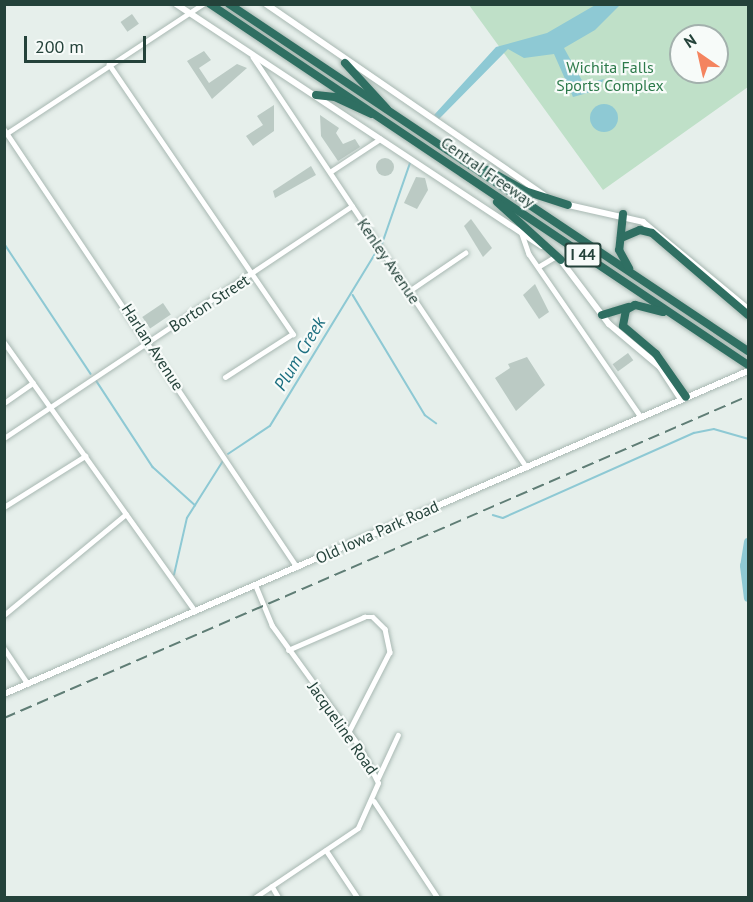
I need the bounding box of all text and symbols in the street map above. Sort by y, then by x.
scale bar [27,24,148,62]
north arrow [669,24,729,84]
text: N [680,30,700,52]
text: 200 m [35,35,84,58]
park label: Wichita Falls Sports Complex [556,57,664,95]
street label: Central Freeway [437,133,539,211]
street label: Kenley Avenue [353,214,425,308]
road number: I 44 [564,243,602,267]
street label: Borton Street [165,270,253,336]
street label: Harlan Avenue [118,300,188,394]
water label: Plum Creek [270,313,330,395]
street label: Old Iowa Park Road [312,496,442,568]
street label: Jacqueline Road [304,678,382,778]

